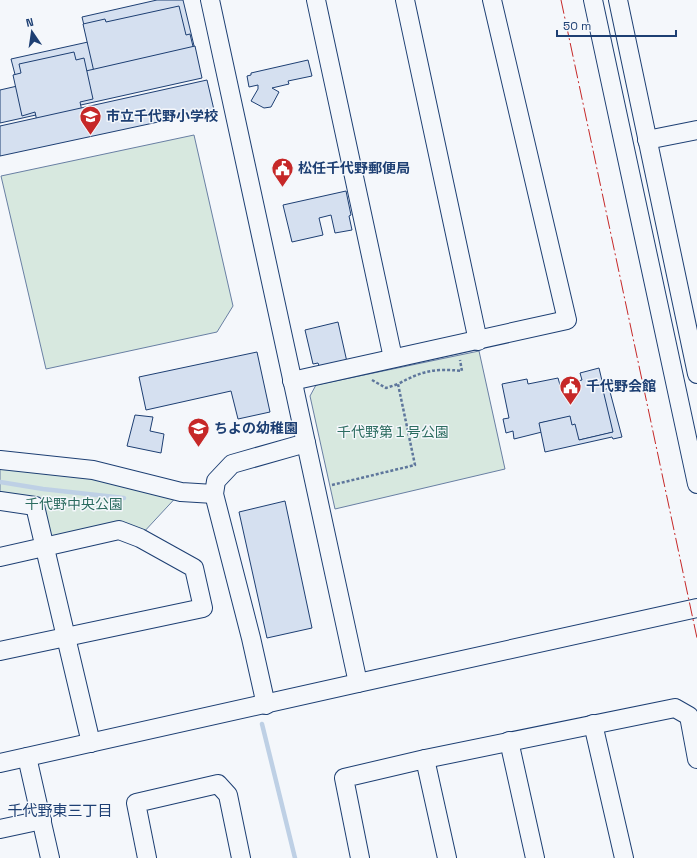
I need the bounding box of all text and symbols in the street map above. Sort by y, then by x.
north arrow [12,12,52,52]
scale bar [557,12,676,38]
text: N [25,15,35,30]
text: 50 m [563,18,591,34]
school or university icon: 市立千代野小学校 [77,103,103,136]
place label: 市立千代野小学校 [106,107,218,125]
public building icon: 松任千代野郵便局 [270,155,296,188]
place label: 松任千代野郵便局 [298,159,410,177]
public building icon: 千代野会館 [558,373,584,406]
place label: 千代野会館 [586,377,656,395]
school or university icon: ちよの幼稚園 [185,415,211,448]
place label: ちよの幼稚園 [214,419,298,437]
park label: 千代野第１号公園 [337,423,449,441]
park label: 千代野中央公園 [25,495,123,513]
district label: 千代野東三丁目 [7,801,113,820]

